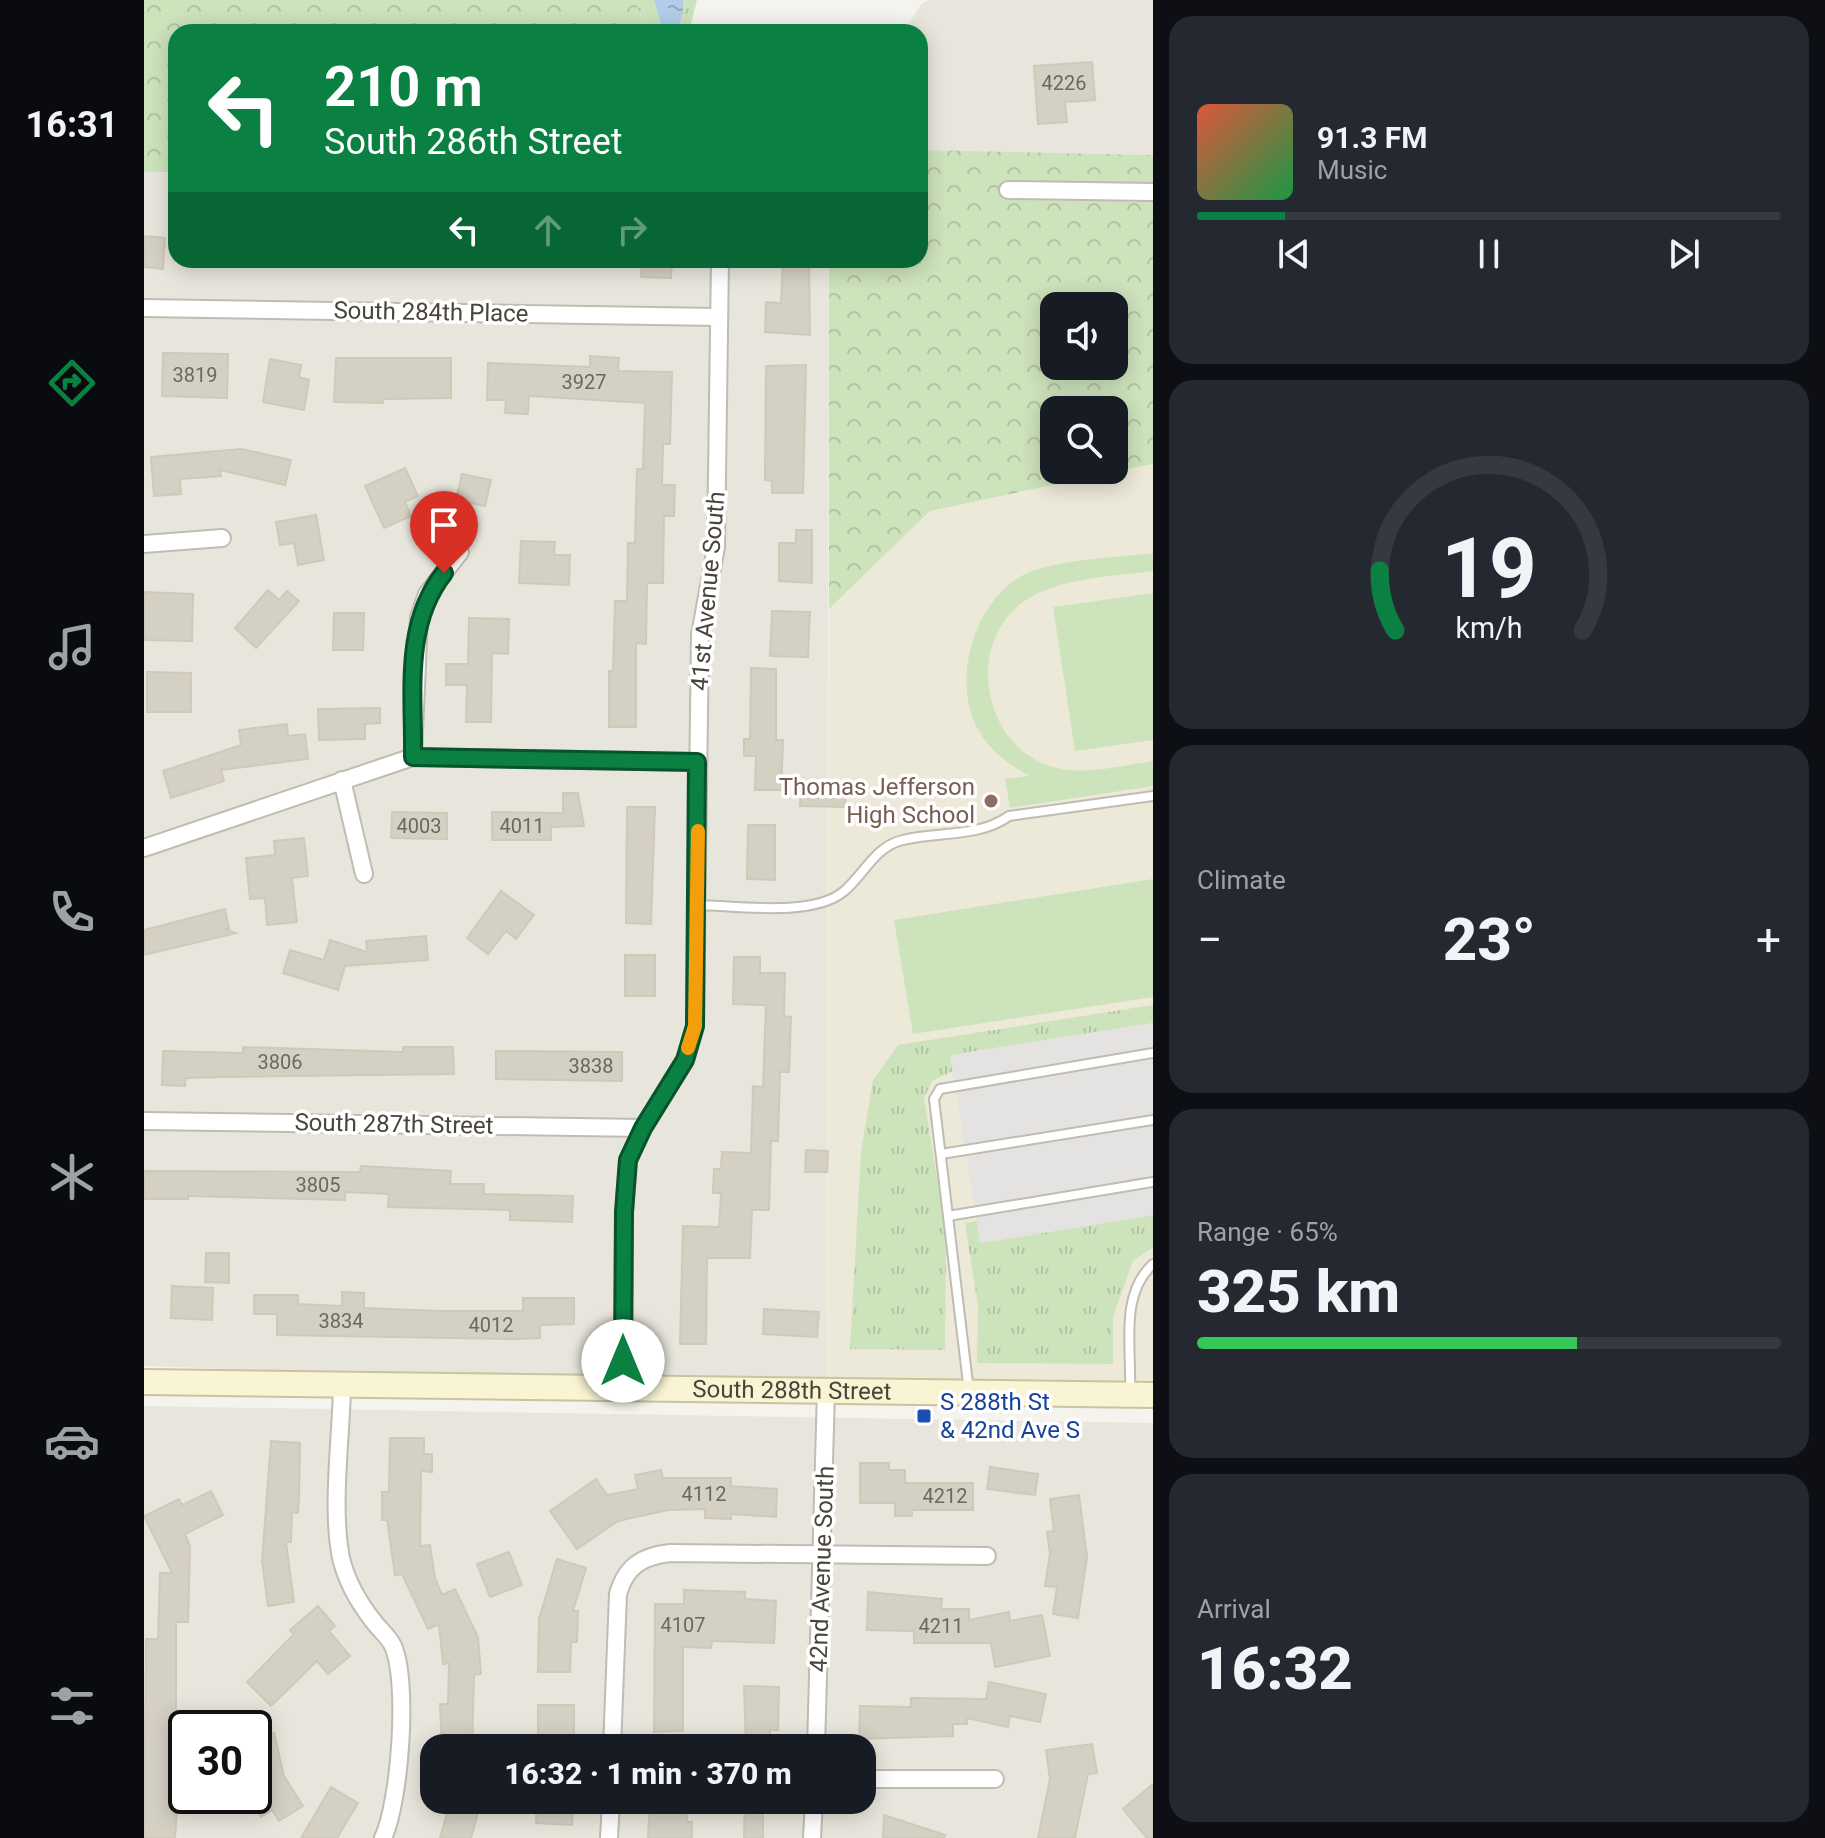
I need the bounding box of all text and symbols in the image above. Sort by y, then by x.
text: 210 m [324,54,483,120]
icon: left [192,56,296,160]
house number: 4226 [1042,71,1086,95]
text: 16:31 [26,104,118,146]
text: 91.3 FM [1317,120,1428,155]
text: South 286th Street [324,121,623,163]
text: Music [1317,155,1387,185]
icon: left [442,208,486,252]
icon: ahead [526,208,570,252]
icon: right [610,208,654,252]
icon: previous [1272,232,1316,276]
icon: pause [1467,232,1511,276]
icon: next [1662,232,1706,276]
map controls [1040,292,1128,484]
button: sound [1040,292,1128,380]
street label: South 284th Place [333,296,529,328]
icon: directions [44,355,100,411]
house number: 3819 [173,363,217,387]
house number: 3927 [562,370,606,394]
button: search [1040,396,1128,484]
street label: 41st Avenue South [685,490,731,692]
pin [410,491,478,573]
icon: arrive [422,503,466,547]
text: 19 [1441,519,1537,616]
text: km/h [1455,611,1523,645]
icon: music [44,619,100,675]
place label: Thomas Jefferson High School [779,773,975,829]
marker: Thomas Jefferson High School [982,792,1000,810]
house number: 4003 [397,814,441,838]
house number: 4011 [500,814,544,838]
text: Climate [1197,865,1286,895]
icon: phone [44,884,100,940]
text: 23° [1443,904,1536,975]
text: − [1197,914,1222,966]
text: + [1756,914,1781,966]
house number: 3806 [258,1050,302,1074]
house number: 3838 [569,1054,613,1078]
street label: South 287th Street [294,1108,494,1140]
icon: climate [44,1149,100,1205]
house number: 3805 [296,1173,340,1197]
text: Range · 65% [1197,1217,1338,1247]
text: 325 km [1197,1256,1400,1327]
house number: 3834 [319,1309,363,1333]
house number: 4012 [469,1313,513,1337]
position arrow [581,1319,665,1403]
street label: South 288th Street [692,1375,892,1406]
place label: S 288th St & 42nd Ave S [940,1388,1080,1444]
marker: S 288th St & 42nd Ave S [915,1407,933,1425]
icon: car [44,1413,100,1469]
street label: 42nd Avenue South [804,1465,840,1673]
house number: 4112 [682,1482,726,1506]
house number: 4212 [923,1484,967,1508]
text: Arrival [1197,1594,1271,1624]
house number: 4107 [661,1613,705,1637]
house number: 4211 [919,1614,963,1638]
text: 16:32 [1197,1633,1353,1704]
icon: filters [44,1678,100,1734]
speed limit sign: 30 [168,1710,272,1814]
text: 16:32 · 1 min · 370 m [504,1756,792,1791]

